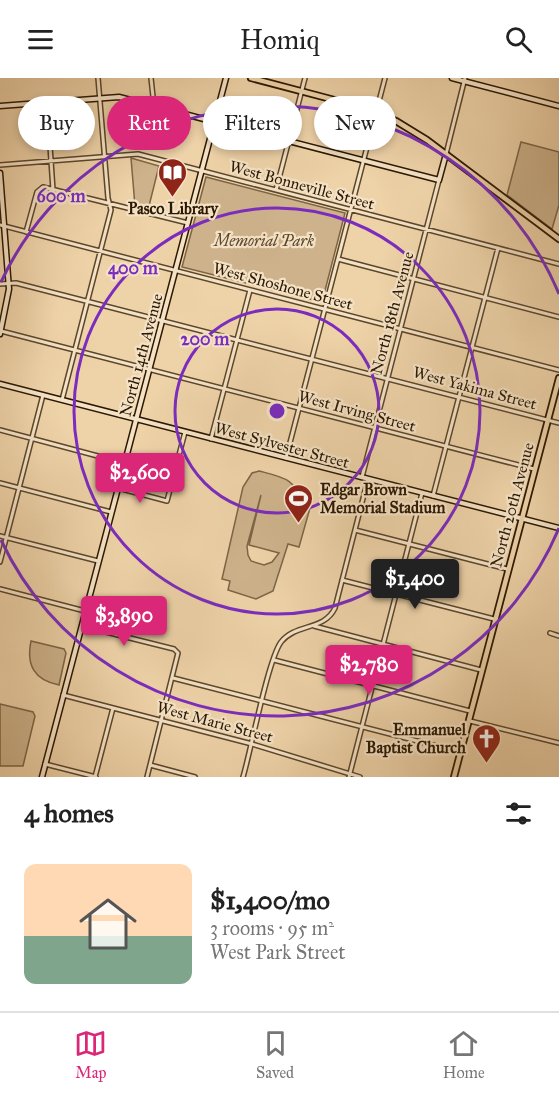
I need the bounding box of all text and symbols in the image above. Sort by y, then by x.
icon: menu [24,23,57,56]
text: Homiq [240,23,319,56]
icon: search [502,23,535,56]
chip: Buy [18,96,95,150]
chip: Rent [107,96,191,150]
chip: Filters [203,96,302,150]
chip: New [314,96,396,150]
library icon: Pasco Library [157,156,189,198]
street label: West Bonneville Street [227,156,377,214]
text: 600 m [36,185,86,207]
place label: Pasco Library [128,199,219,219]
park label: Memorial Park [212,231,314,250]
street label: North 18th Avenue [366,249,418,376]
text: 400 m [108,257,159,280]
street label: West Shoshone Street [211,258,355,314]
street label: North 14th Avenue [115,291,167,419]
text: 200 m [181,328,230,350]
street label: West Yakima Street [411,362,539,414]
street label: West Irving Street [296,386,418,437]
centre of rings [267,401,287,421]
street label: West Sylvester Street [213,418,352,472]
street label: North 20th Avenue [486,440,538,570]
pin: $2,600 [91,453,189,504]
text: $2,600 [110,460,171,484]
place label: Edgar Brown Memorial Stadium [320,480,446,517]
sports icon: Edgar Brown Memorial Stadium [283,482,315,524]
pin: $1,400 [366,559,464,610]
text: $1,400 [385,566,445,590]
pin: $3,890 [75,596,173,647]
text: $3,890 [95,603,153,627]
pin: $2,780 [320,645,418,696]
text: $2,780 [339,652,399,676]
street label: West Marie Street [155,697,276,747]
place label: Emmanuel Baptist Church [366,720,467,758]
church icon: Emmanuel Baptist Church [471,722,503,764]
text: 4 homes [24,797,114,829]
icon: filters [502,797,535,830]
text: $1,400/mo [210,884,330,916]
icon: home [72,888,144,960]
text: 3 rooms · 95 m² [210,916,334,940]
text: West Park Street [210,940,345,964]
tab: Map [74,1027,107,1082]
tab: Saved [256,1027,294,1082]
tab: Home [443,1027,485,1082]

